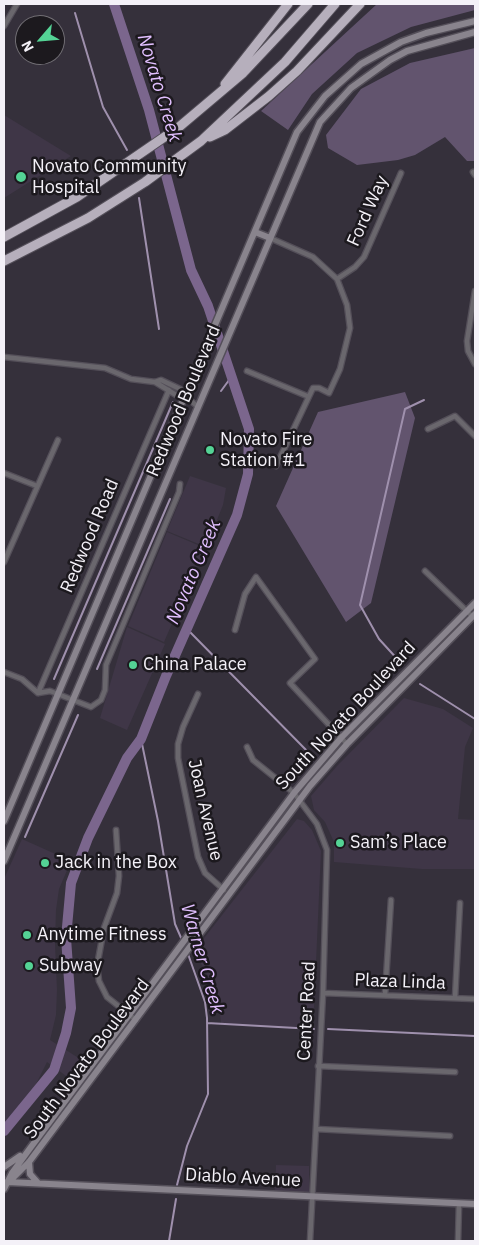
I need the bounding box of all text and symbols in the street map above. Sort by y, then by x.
north arrow [15,15,65,65]
water label: Novato Creek [132,31,186,145]
text: N [17,38,38,55]
place label: Novato Community Hospital [32,156,186,198]
marker: Novato Community Hospital [14,170,28,184]
street label: Ford Way [343,172,393,250]
street label: Redwood Boulevard [142,322,226,480]
place label: Novato Fire Station #1 [220,429,313,472]
marker: Novato Fire Station #1 [204,444,216,456]
street label: Redwood Road [56,476,124,596]
water label: Novato Creek [162,516,226,628]
street label: South Novato Boulevard [272,637,420,795]
place label: China Palace [143,654,247,676]
marker: China Palace [127,659,139,671]
street label: Joan Avenue [183,757,227,863]
place label: Sam’s Place [350,832,447,854]
marker: Sam’s Place [334,837,346,849]
place label: Jack in the Box [55,852,177,874]
marker: Jack in the Box [39,857,51,869]
water label: Warner Creek [175,901,229,1017]
place label: Anytime Fitness [37,924,167,946]
marker: Anytime Fitness [21,929,33,941]
place label: Subway [39,955,102,977]
marker: Subway [23,960,35,972]
street label: Center Road [294,961,320,1061]
street label: Plaza Linda [354,970,446,994]
street label: South Novato Boulevard [20,975,154,1143]
street label: Diablo Avenue [185,1164,301,1192]

